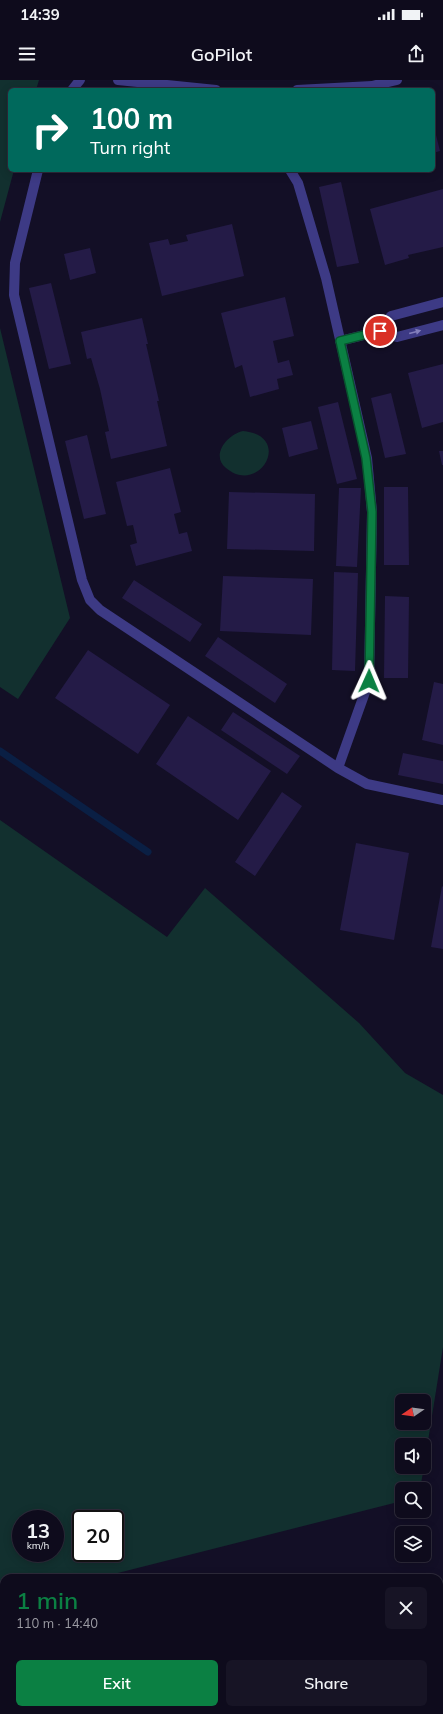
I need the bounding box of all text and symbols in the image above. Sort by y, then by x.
text: 14:39 [20,5,60,24]
icon: menu [16,43,38,65]
text: GoPilot [191,43,252,66]
icon: share [405,43,427,65]
text: 100 m [90,101,173,136]
icon: right [24,104,76,156]
text: Turn right [90,136,170,159]
pin [363,314,397,348]
icon: arrive [369,320,391,342]
one-way arrow [409,329,421,335]
position arrow [348,660,390,702]
north arrow [395,1394,431,1430]
map controls [395,1394,431,1562]
button: sound [395,1438,431,1474]
button: search [395,1482,431,1518]
speed limit sign: 20 [72,1510,124,1562]
text: 13 [26,1518,50,1543]
button: layers [395,1526,431,1562]
text: km/h [27,1539,49,1552]
text: 1 min [16,1585,78,1615]
button: close [385,1587,427,1629]
text: 110 m · 14:40 [16,1615,98,1631]
button: Exit [16,1660,218,1706]
button: Share [226,1660,427,1706]

